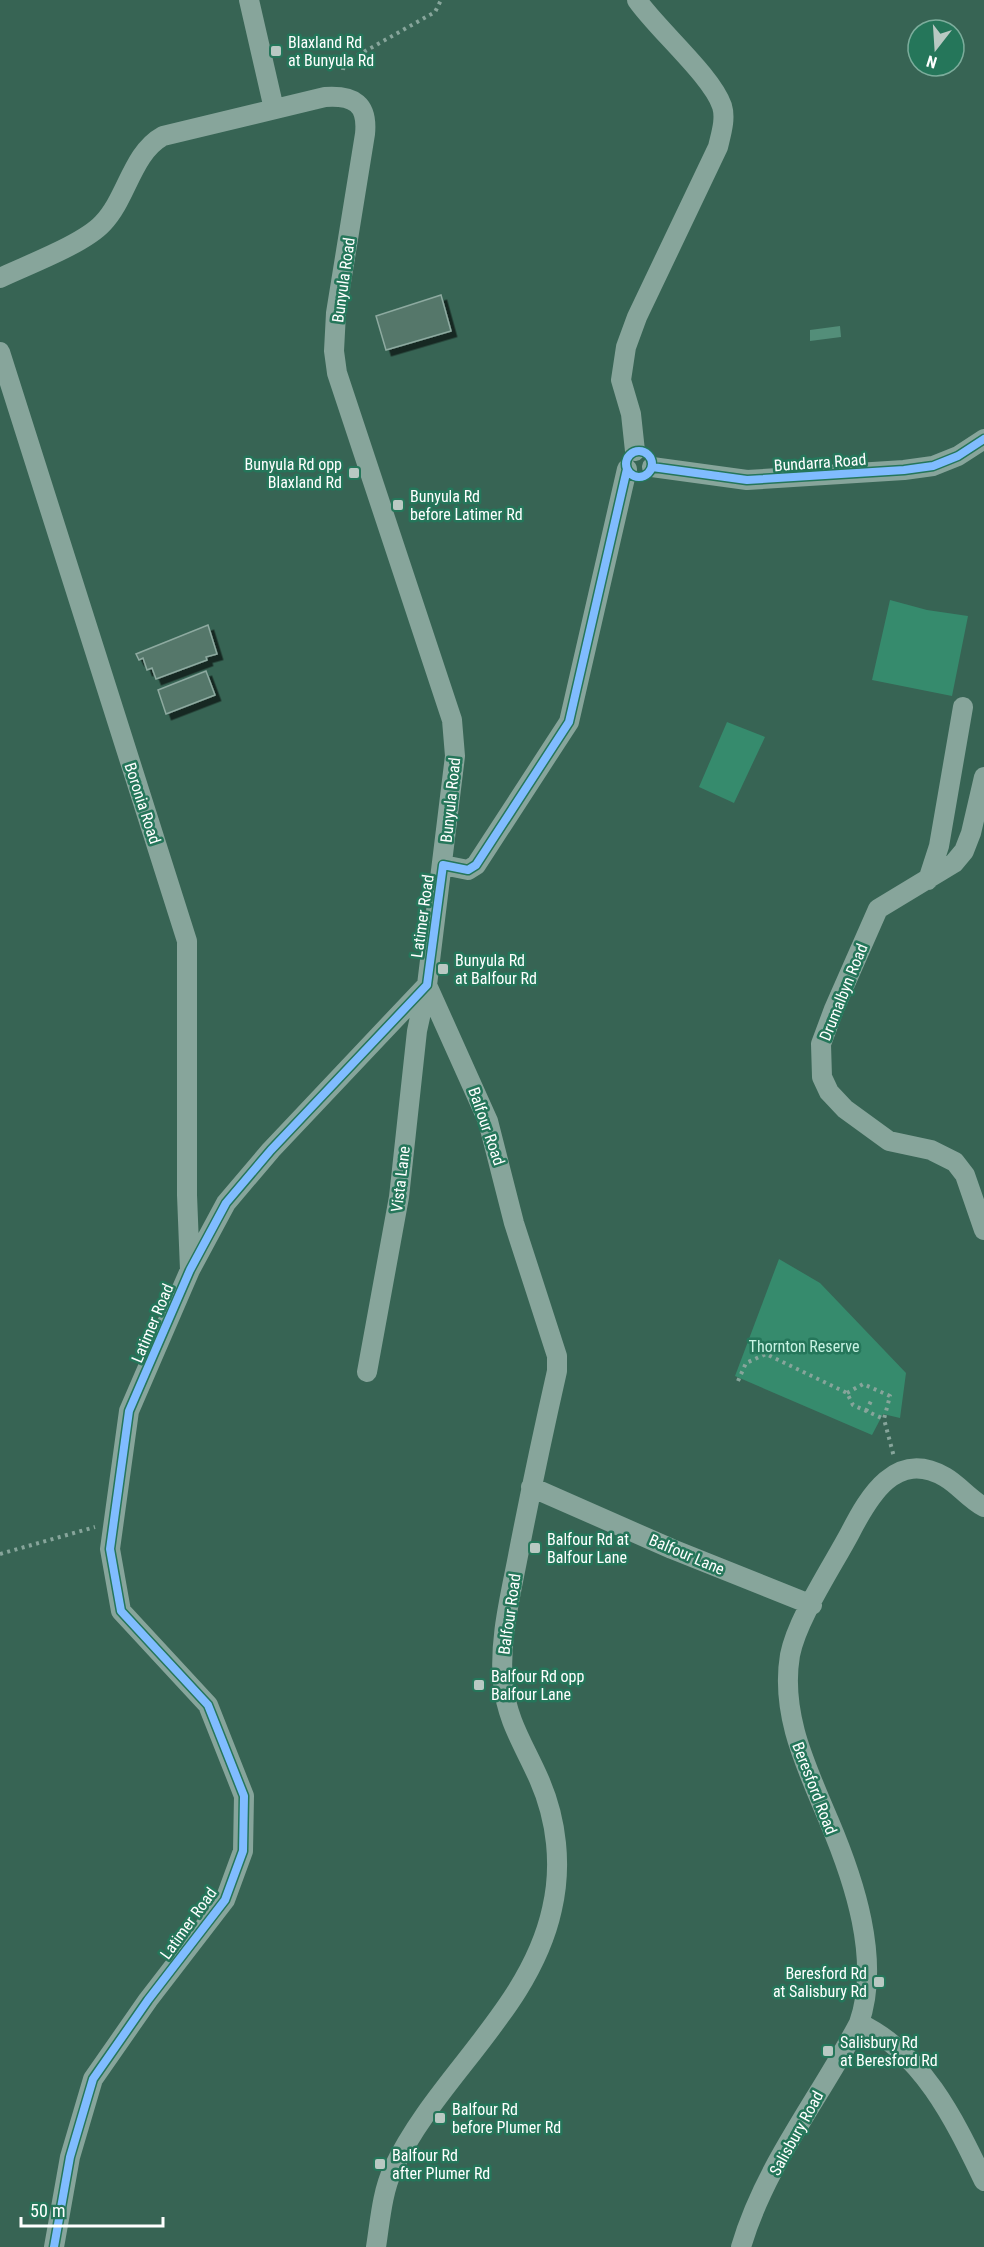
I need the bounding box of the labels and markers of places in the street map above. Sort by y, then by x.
place label: Blaxland Rd at Bunyula Rd [288,33,374,70]
marker: Blaxland Rd at Bunyula Rd [269,44,283,58]
place label: Bunyula Rd opp Blaxland Rd [244,455,342,492]
marker: Bunyula Rd opp Blaxland Rd [347,466,361,480]
place label: Bunyula Rd before Latimer Rd [410,487,523,524]
marker: Bunyula Rd before Latimer Rd [391,498,405,512]
place label: Bunyula Rd at Balfour Rd [455,951,537,988]
marker: Bunyula Rd at Balfour Rd [436,962,450,976]
place label: Balfour Rd at Balfour Lane [547,1530,629,1567]
marker: Balfour Rd at Balfour Lane [528,1541,542,1555]
place label: Balfour Rd opp Balfour Lane [491,1667,584,1704]
marker: Balfour Rd opp Balfour Lane [472,1678,486,1692]
place label: Beresford Rd at Salisbury Rd [773,1964,867,2001]
marker: Beresford Rd at Salisbury Rd [872,1975,886,1989]
place label: Salisbury Rd at Beresford Rd [840,2033,938,2070]
marker: Salisbury Rd at Beresford Rd [821,2044,835,2058]
place label: Balfour Rd before Plumer Rd [452,2100,561,2137]
marker: Balfour Rd before Plumer Rd [433,2111,447,2125]
place label: Balfour Rd after Plumer Rd [392,2146,490,2183]
marker: Balfour Rd after Plumer Rd [373,2157,387,2171]

